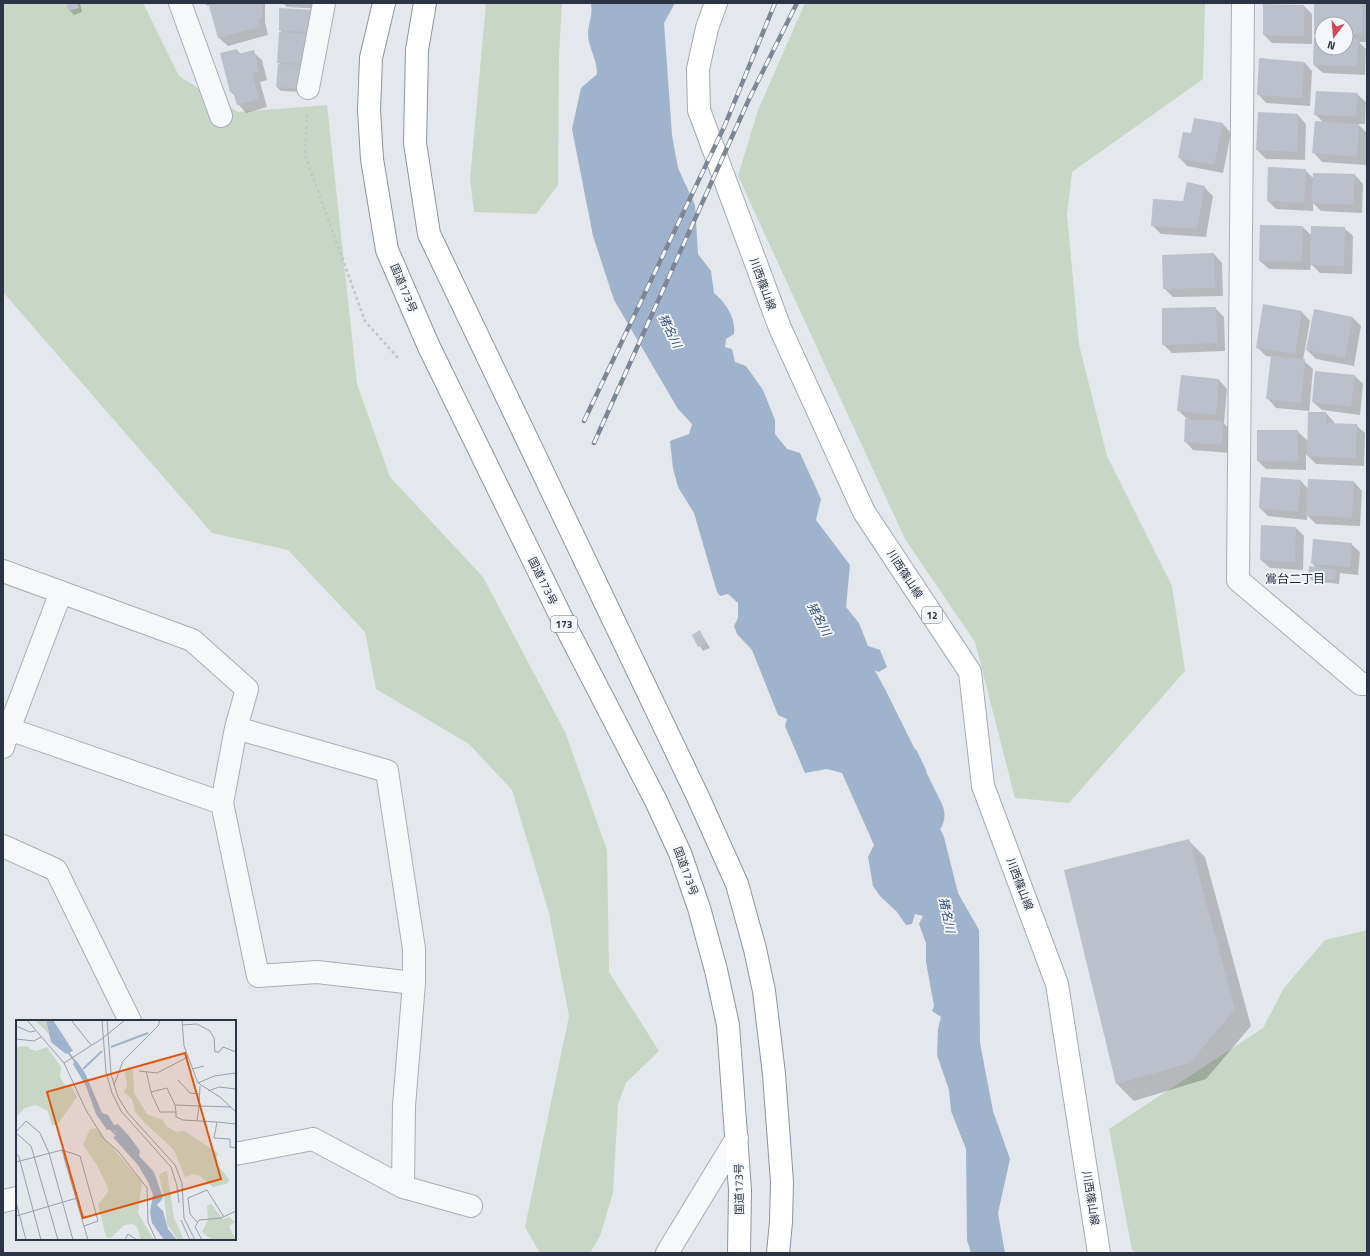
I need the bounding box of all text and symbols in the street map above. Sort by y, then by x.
north arrow [1314,16,1354,56]
text: N [1325,37,1337,54]
street label: 川西篠山線 [746,255,780,313]
street label: 国道173号 [387,261,421,315]
water label: 猪名川 [654,310,688,353]
street label: 川西篠山線 [883,547,927,601]
street label: 国道173号 [525,554,561,608]
district label: 鴬台二丁目 [1265,569,1325,588]
water label: 猪名川 [803,598,837,641]
road number: 12 [922,607,942,623]
road number: 173 [551,616,577,632]
street label: 国道173号 [670,844,702,898]
street label: 川西篠山線 [1003,855,1037,913]
water label: 猪名川 [934,895,961,936]
inset map [16,1020,236,1240]
street label: 国道173号 [731,1163,747,1215]
street label: 川西篠山線 [1079,1170,1103,1226]

